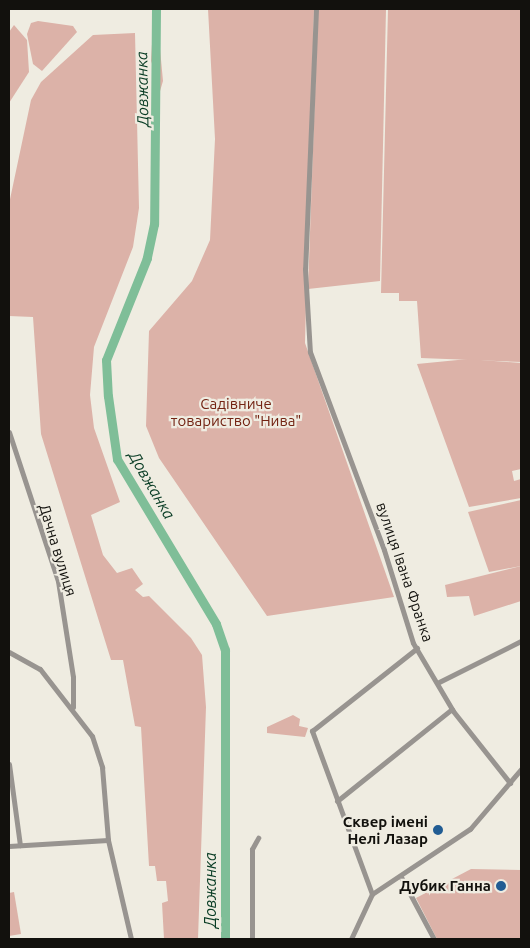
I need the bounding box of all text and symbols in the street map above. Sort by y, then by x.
water label: Довжанка [132,51,152,127]
park label: Садівниче товариство "Нива" [171,394,301,429]
water label: Довжанка [125,448,179,522]
street label: вулиця Івана Франка [373,500,437,644]
street label: Дачна вулиця [35,502,81,598]
place label: Сквер імені Нелі Лазар [343,812,428,847]
marker: Сквер імені Нелі Лазар [432,824,444,836]
water label: Довжанка [200,852,220,928]
place label: Дубик Ганна [399,877,491,895]
marker: Дубик Ганна [495,880,507,892]

